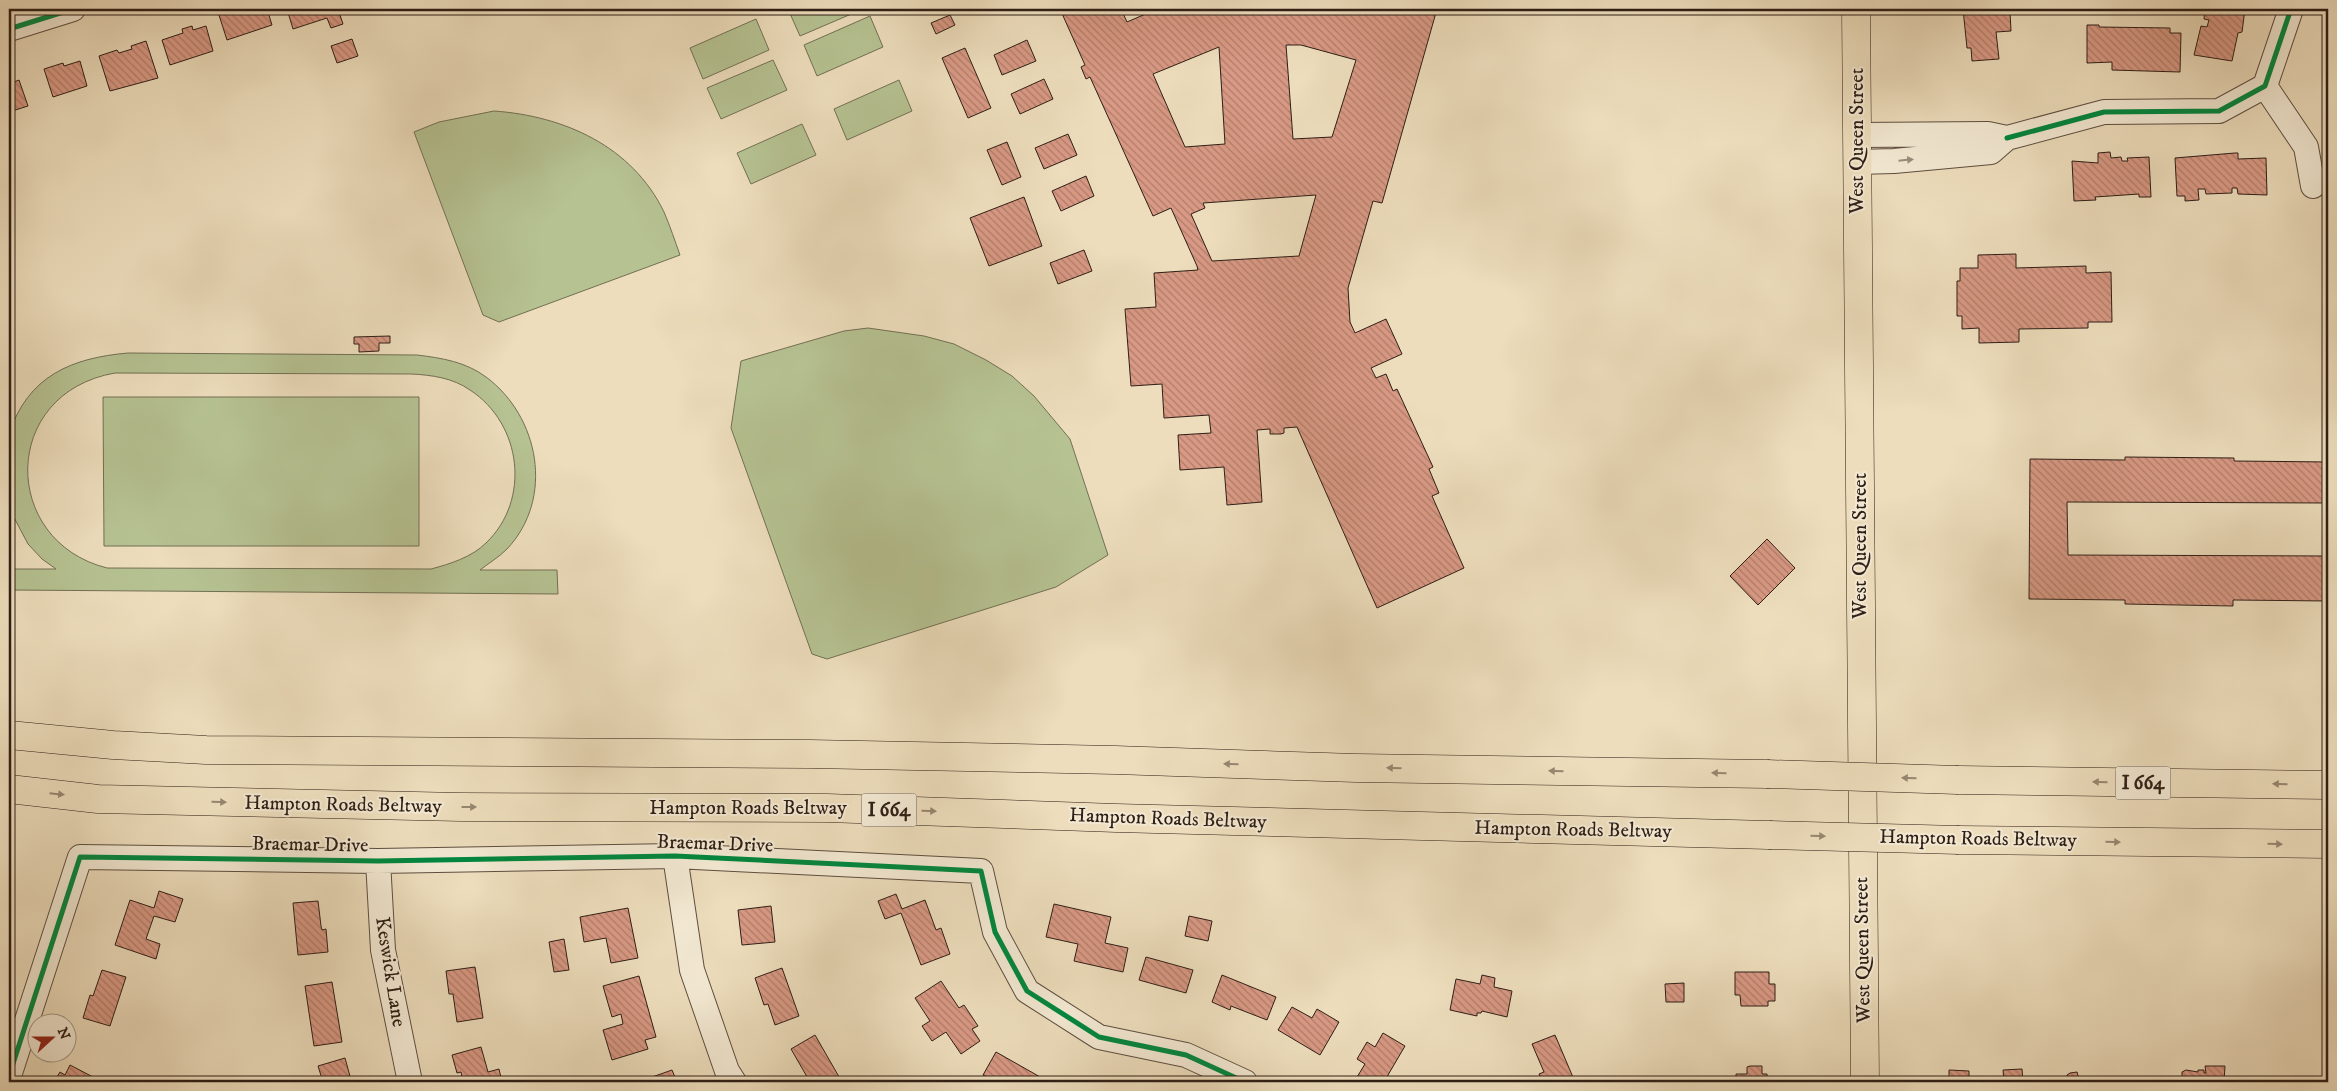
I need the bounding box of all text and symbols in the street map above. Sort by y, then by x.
street label: West Queen Street [1845,68,1870,215]
one-way arrow [1898,156,1914,164]
street label: West Queen Street [1848,473,1873,620]
one-way arrow [1223,759,1239,767]
one-way arrow [1385,764,1401,772]
road number: I 664 [2116,766,2170,800]
one-way arrow [1548,767,1564,775]
one-way arrow [1710,769,1726,777]
one-way arrow [1901,774,1917,782]
one-way arrow [2091,778,2107,786]
one-way arrow [2271,780,2287,788]
one-way arrow [50,790,66,798]
street label: Hampton Roads Beltway [244,791,442,819]
road number: I 664 [862,794,916,826]
street label: Hampton Roads Beltway [649,796,847,821]
one-way arrow [212,798,228,806]
one-way arrow [462,803,478,811]
street label: Hampton Roads Beltway [1069,803,1268,835]
one-way arrow [922,808,938,816]
street label: Hampton Roads Beltway [1474,816,1672,844]
street label: Hampton Roads Beltway [1879,825,2077,853]
street label: Braemar Drive [656,829,774,859]
street label: Braemar Drive [252,831,368,859]
one-way arrow [1810,832,1826,840]
one-way arrow [2105,838,2121,846]
one-way arrow [2267,840,2283,848]
street label: West Queen Street [1849,877,1877,1024]
street label: Keswick Lane [369,915,411,1029]
north arrow [28,1014,78,1064]
text: N [53,1025,74,1043]

